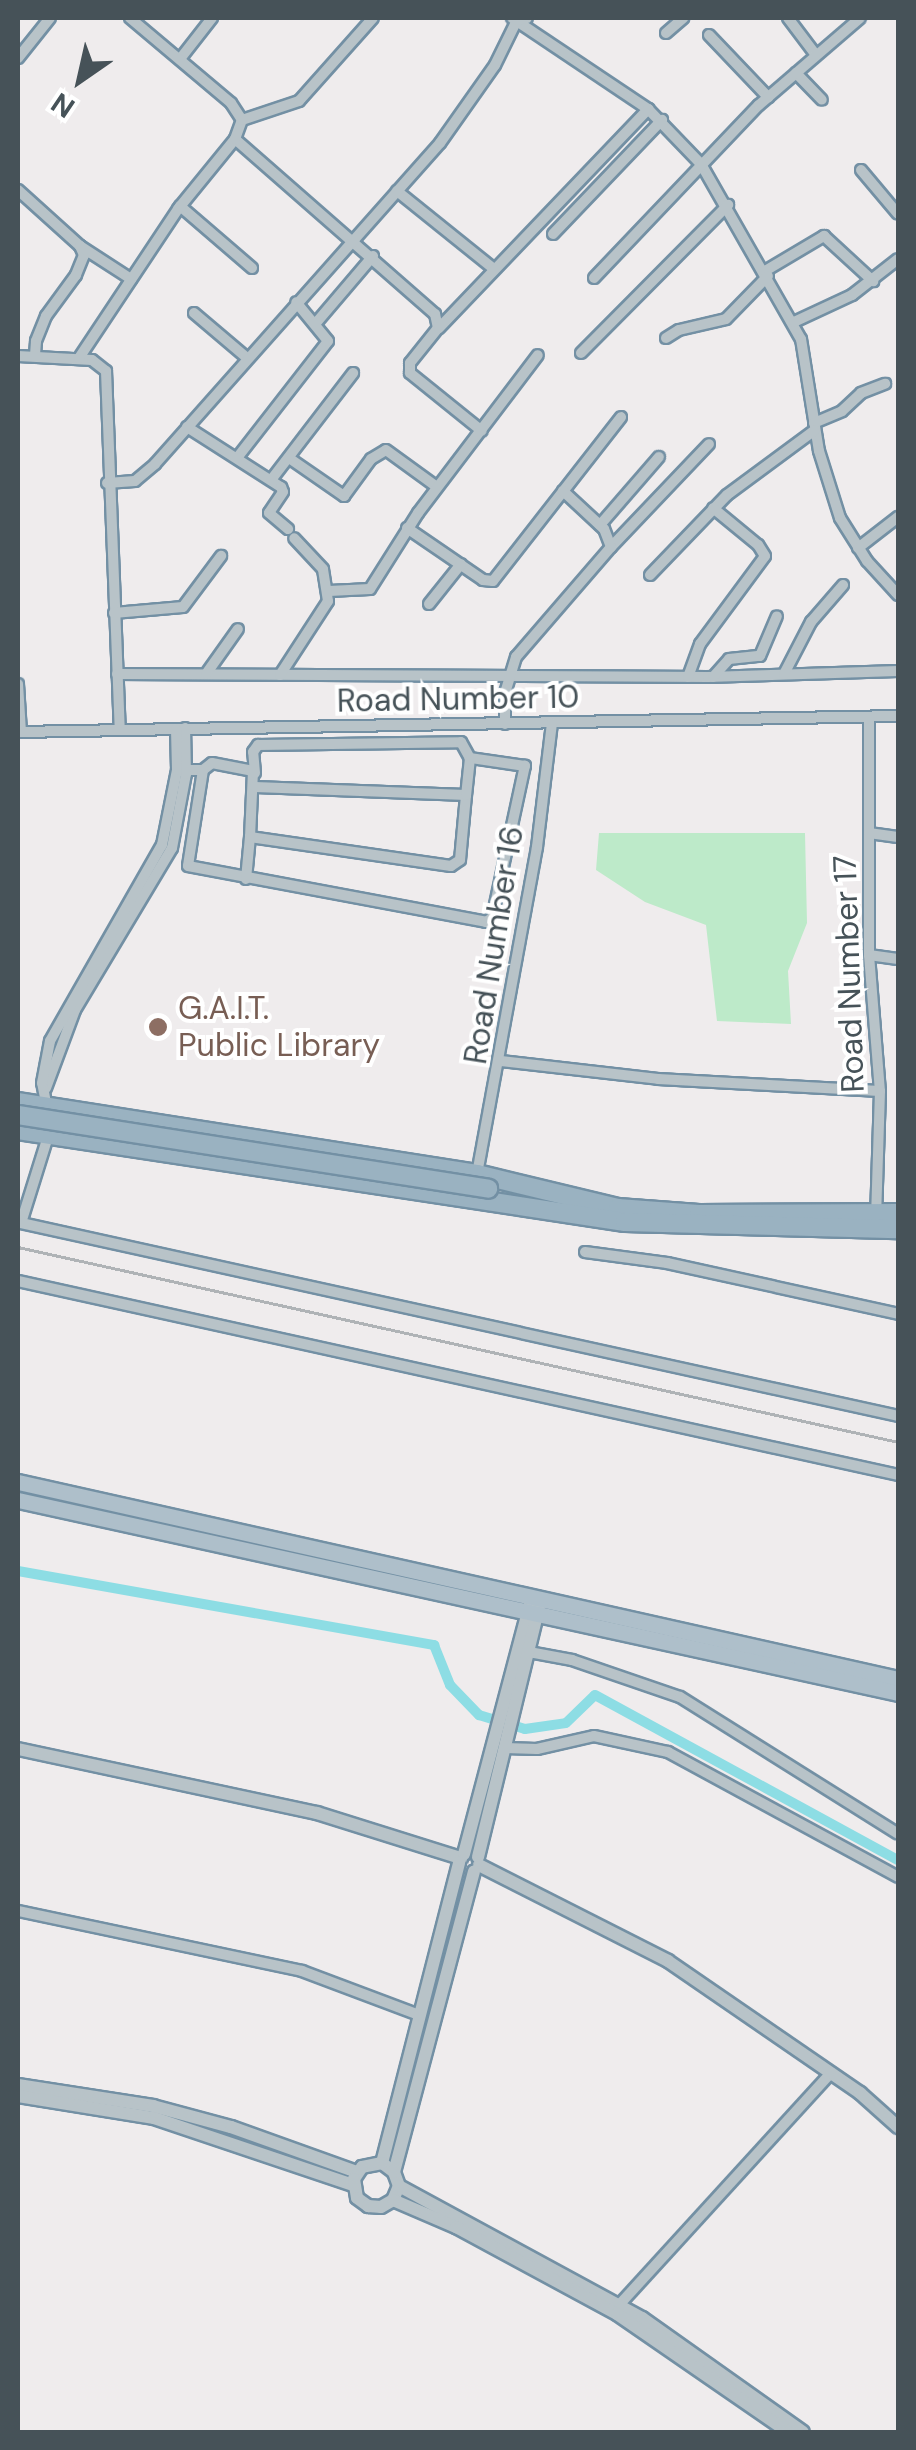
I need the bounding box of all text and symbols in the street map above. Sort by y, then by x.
north arrow [30,30,130,130]
text: N [44,84,82,126]
street label: Road Number 10 [336,678,580,720]
street label: Road Number 16 [456,823,532,1067]
street label: Road Number 17 [826,855,872,1093]
place label: G.A.I.T. Public Library [178,990,380,1065]
marker: G.A.I.T. Public Library [147,1016,169,1038]

